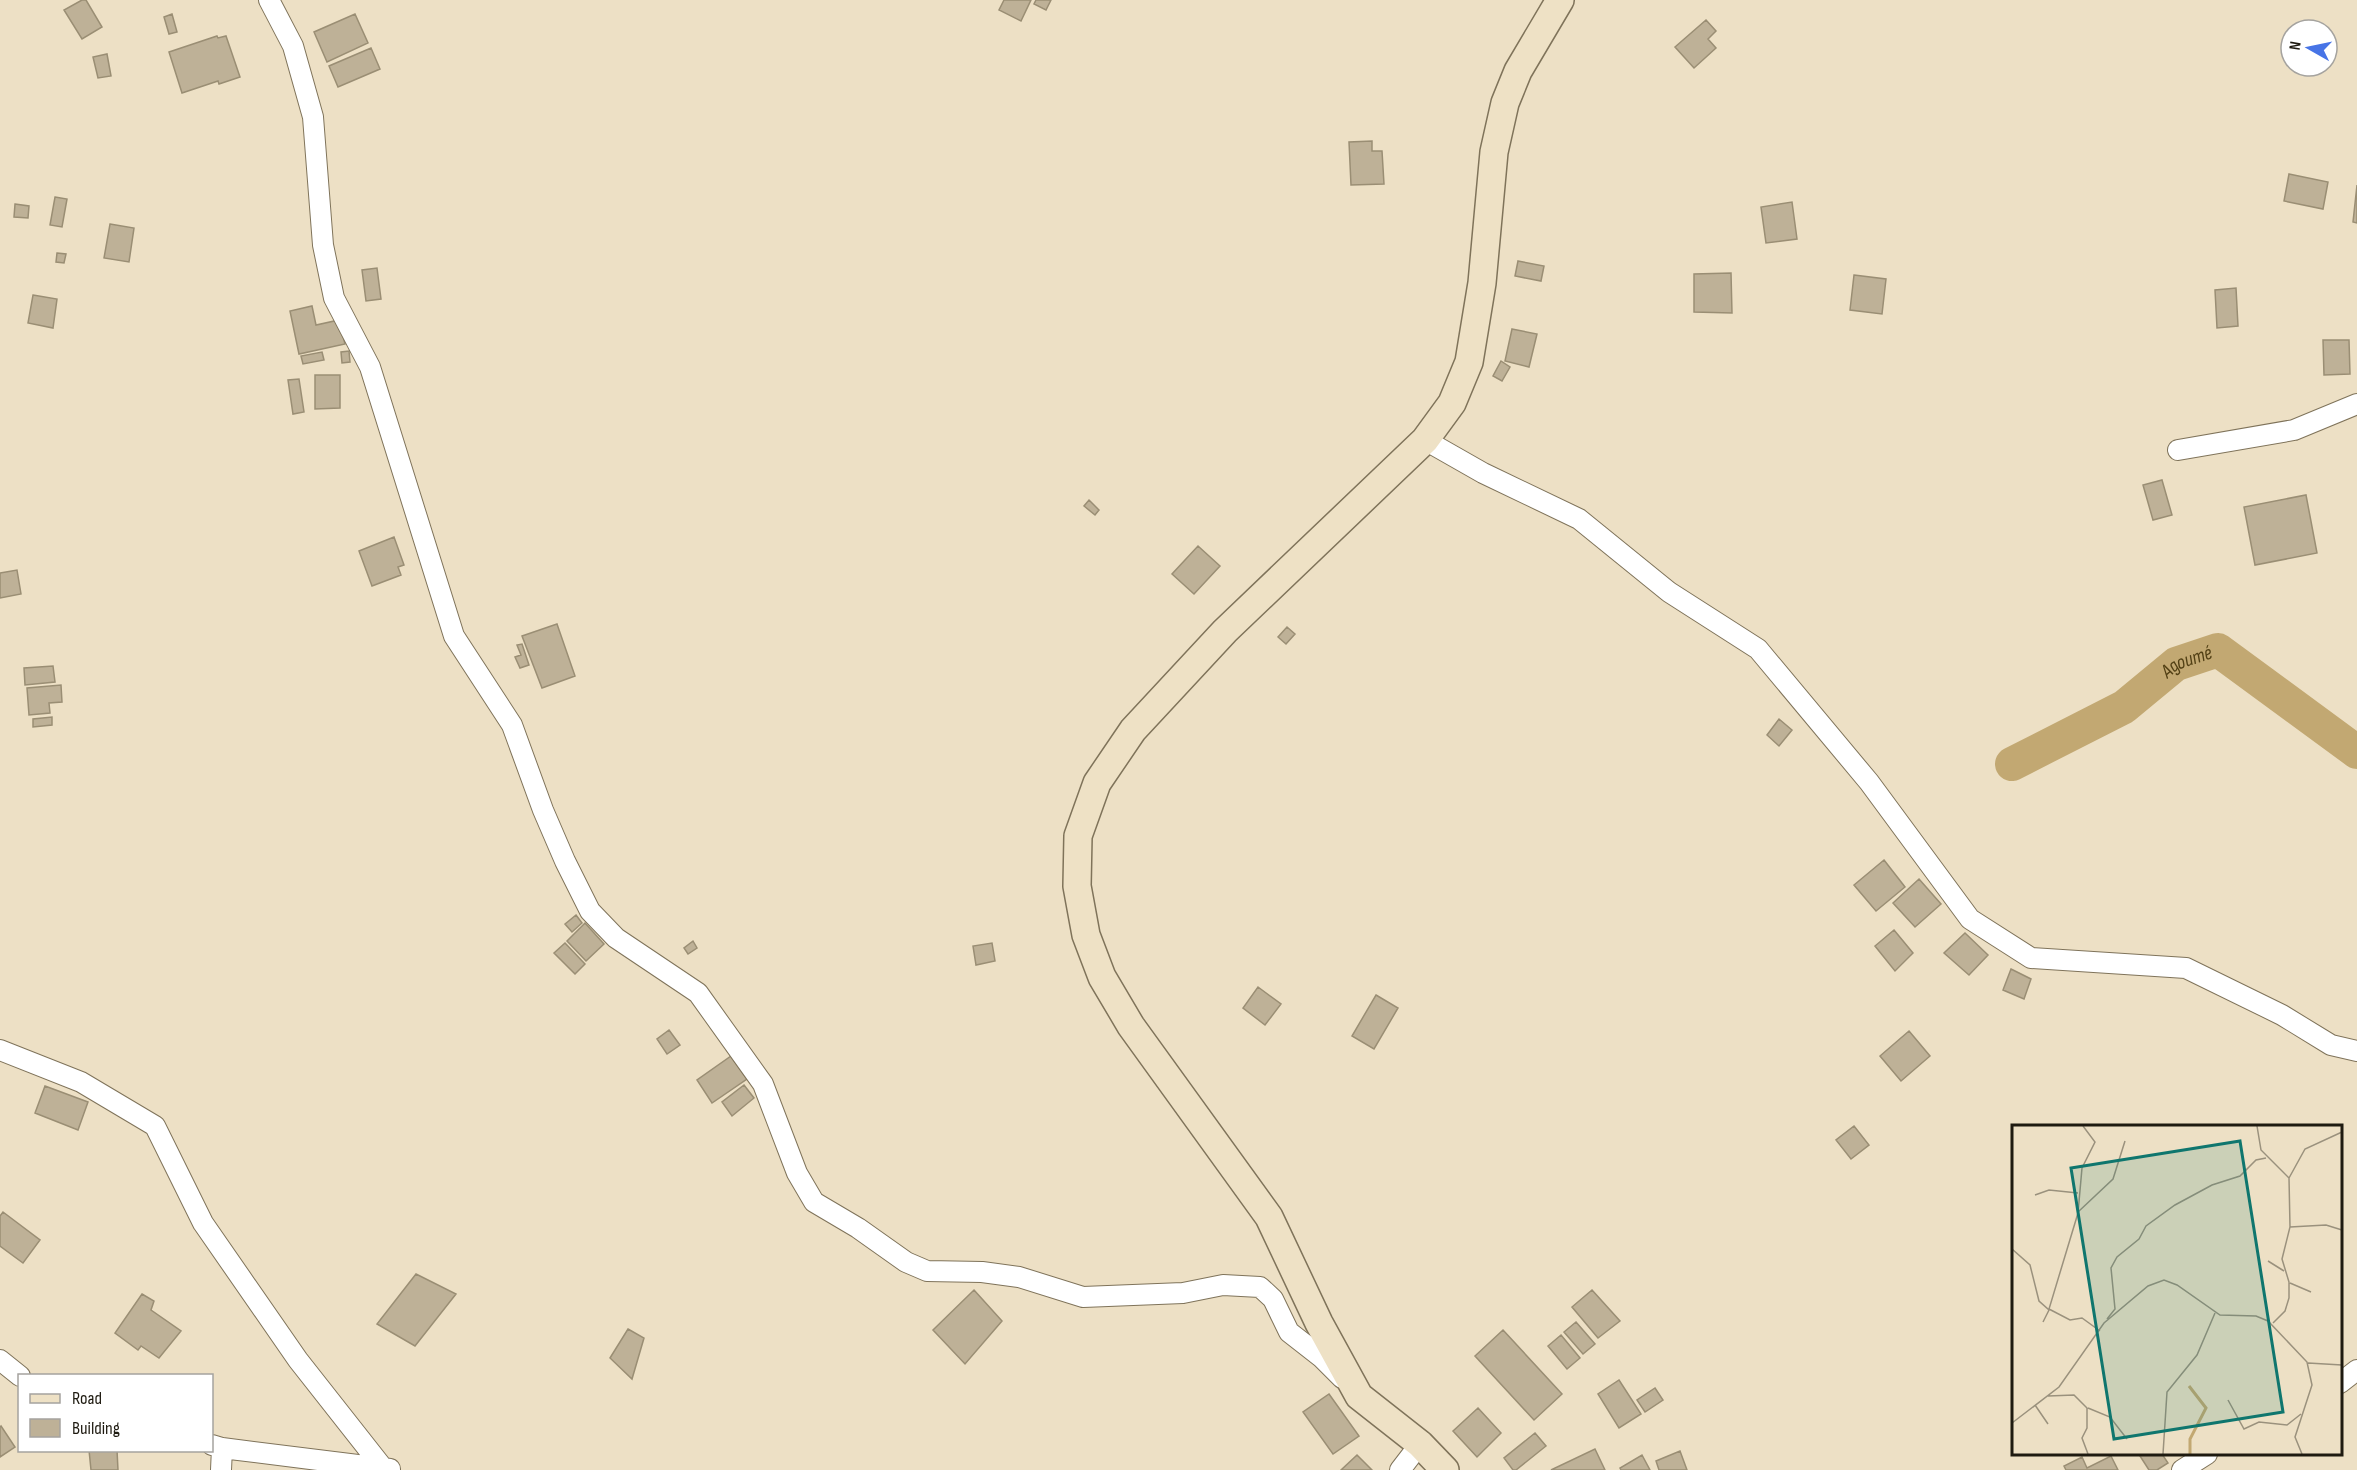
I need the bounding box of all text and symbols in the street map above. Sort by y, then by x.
north arrow [2279,18,2339,78]
text: N [2286,40,2306,52]
water label: Agoumé [2155,641,2216,684]
inset map [2012,1125,2342,1455]
legend [18,1374,213,1452]
text: Road [72,1388,102,1409]
text: Building [72,1418,120,1439]

